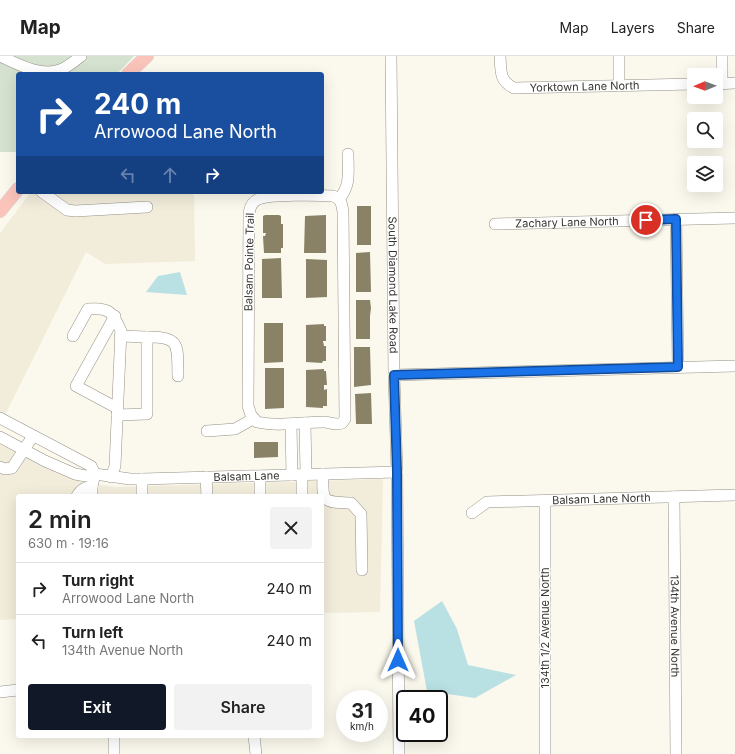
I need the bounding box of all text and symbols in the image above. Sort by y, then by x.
text: Map [20,16,61,39]
text: Map [560,19,589,36]
text: Layers [611,19,655,36]
text: Share [677,19,715,36]
north arrow [687,68,723,104]
map controls [687,68,723,192]
street label: Yorktown Lane North [529,78,640,95]
text: 240 m [94,87,181,121]
icon: right [28,88,80,140]
button: search [687,112,723,148]
text: Arrowood Lane North [94,121,277,142]
button: layers [687,156,723,192]
icon: left [117,164,139,186]
icon: ahead [159,164,181,186]
icon: right [201,164,223,186]
pin [629,203,663,237]
icon: arrive [635,209,657,231]
street label: Balsam Pointe Trail [241,213,257,311]
street label: Zachary Lane North [515,214,619,230]
street label: South Diamond Lake Road [386,216,401,354]
street label: Balsam Lane [213,468,280,484]
street label: Balsam Lane North [552,490,651,507]
text: 2 min [28,505,92,534]
button: close [270,507,312,549]
text: 630 m · 19:16 [28,535,109,551]
street label: 134th 1/2 Avenue North [538,568,552,688]
text: Turn right [62,571,134,590]
street label: 134th Avenue North [668,575,682,677]
icon: right [28,578,50,600]
text: 240 m [267,579,312,598]
text: Arrowood Lane North [62,590,194,606]
text: Turn left [62,623,123,642]
icon: left [28,630,50,652]
text: 240 m [267,631,312,650]
position arrow [377,639,419,681]
text: 134th Avenue North [62,642,183,658]
button: Exit [28,684,166,730]
button: Share [174,684,312,730]
speed limit sign: 40 [396,690,448,742]
text: 31 [351,699,373,723]
text: km/h [350,720,374,732]

